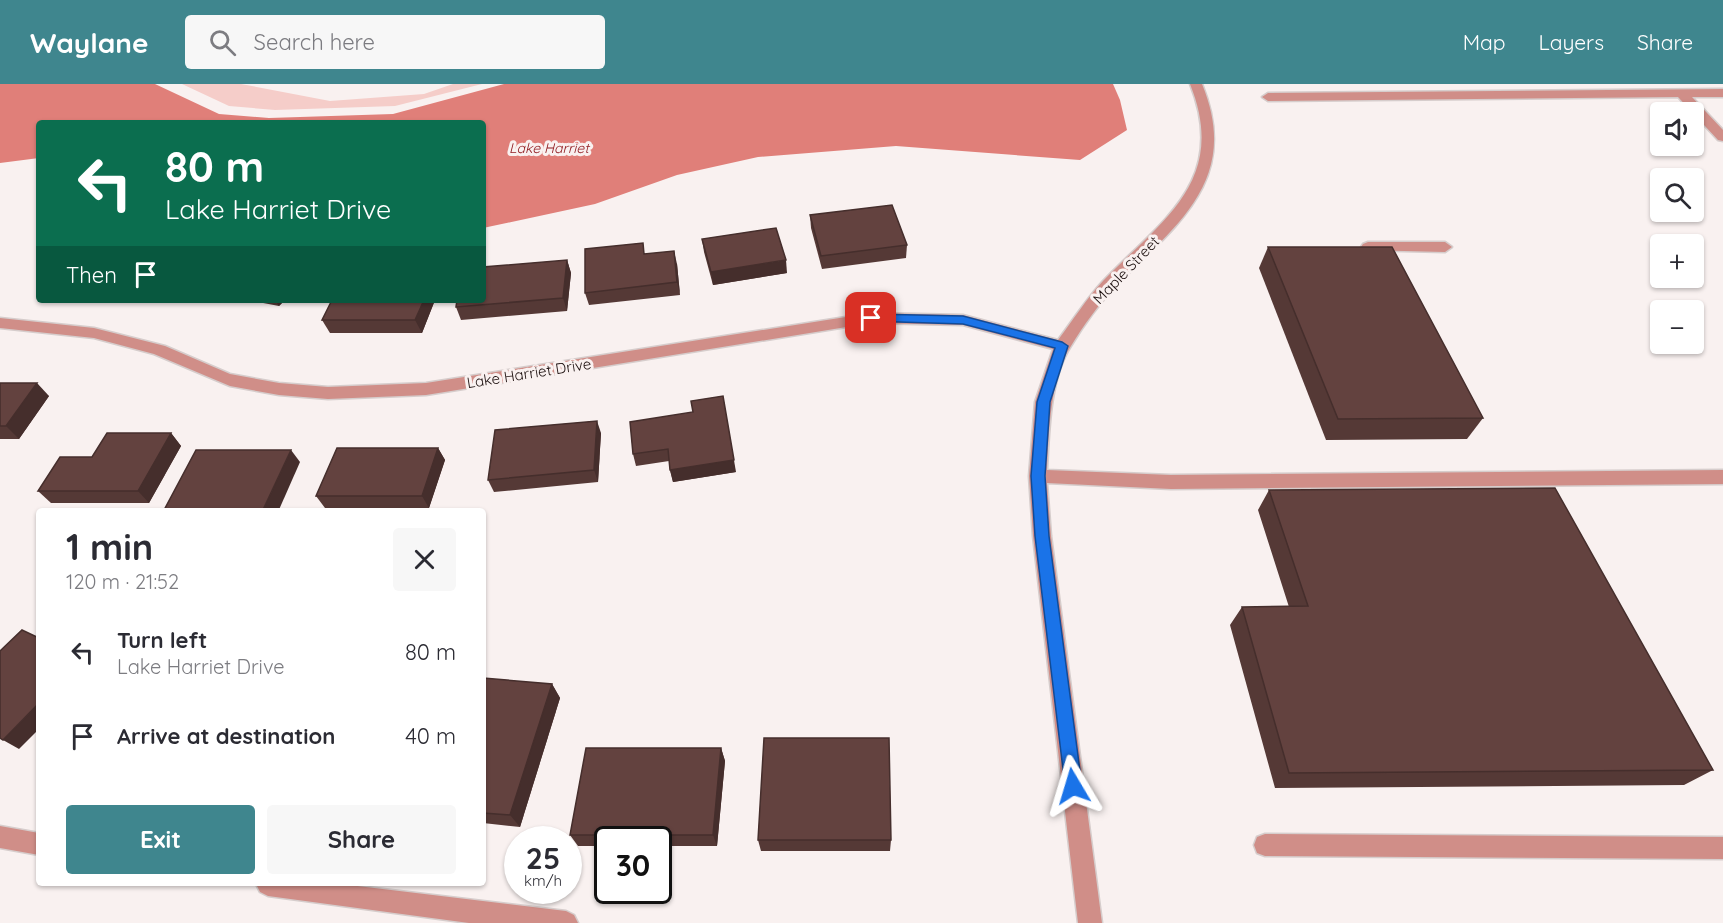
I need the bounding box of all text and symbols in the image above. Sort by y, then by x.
search box [185,15,605,69]
text: Waylane [30,25,149,60]
icon: search [206,26,239,59]
text: Search here [254,28,375,56]
text: Map [1463,29,1506,55]
text: Layers [1539,29,1604,55]
text: Share [1637,29,1693,55]
map controls [1650,102,1704,354]
button: sound [1650,102,1704,156]
water label: Lake Harriet [509,139,591,157]
text: 80 m [165,140,264,193]
icon: left [66,144,144,222]
button: search [1650,168,1704,222]
text: Lake Harriet Drive [165,192,391,226]
street label: Maple Street [1089,232,1163,308]
button: + [1650,234,1704,288]
icon: arrive [129,258,162,291]
text: Then [66,261,117,289]
pin [845,292,896,343]
button: − [1650,300,1704,354]
icon: arrive [854,301,887,334]
street label: Lake Harriet Drive [465,354,593,392]
text: 1 min [66,524,153,569]
button: close [393,528,456,591]
text: 120 m · 21:52 [66,569,179,594]
text: Turn left [117,626,207,654]
icon: left [66,636,99,669]
text: 80 m [405,638,456,666]
text: Lake Harriet Drive [117,654,285,679]
icon: arrive [66,720,99,753]
text: Arrive at destination [117,722,335,750]
text: 40 m [405,722,456,750]
position arrow [1041,754,1105,818]
button: Exit [66,805,255,874]
button: Share [267,805,456,874]
speed limit sign: 30 [594,826,672,904]
text: 25 [526,839,560,877]
text: km/h [524,871,562,890]

